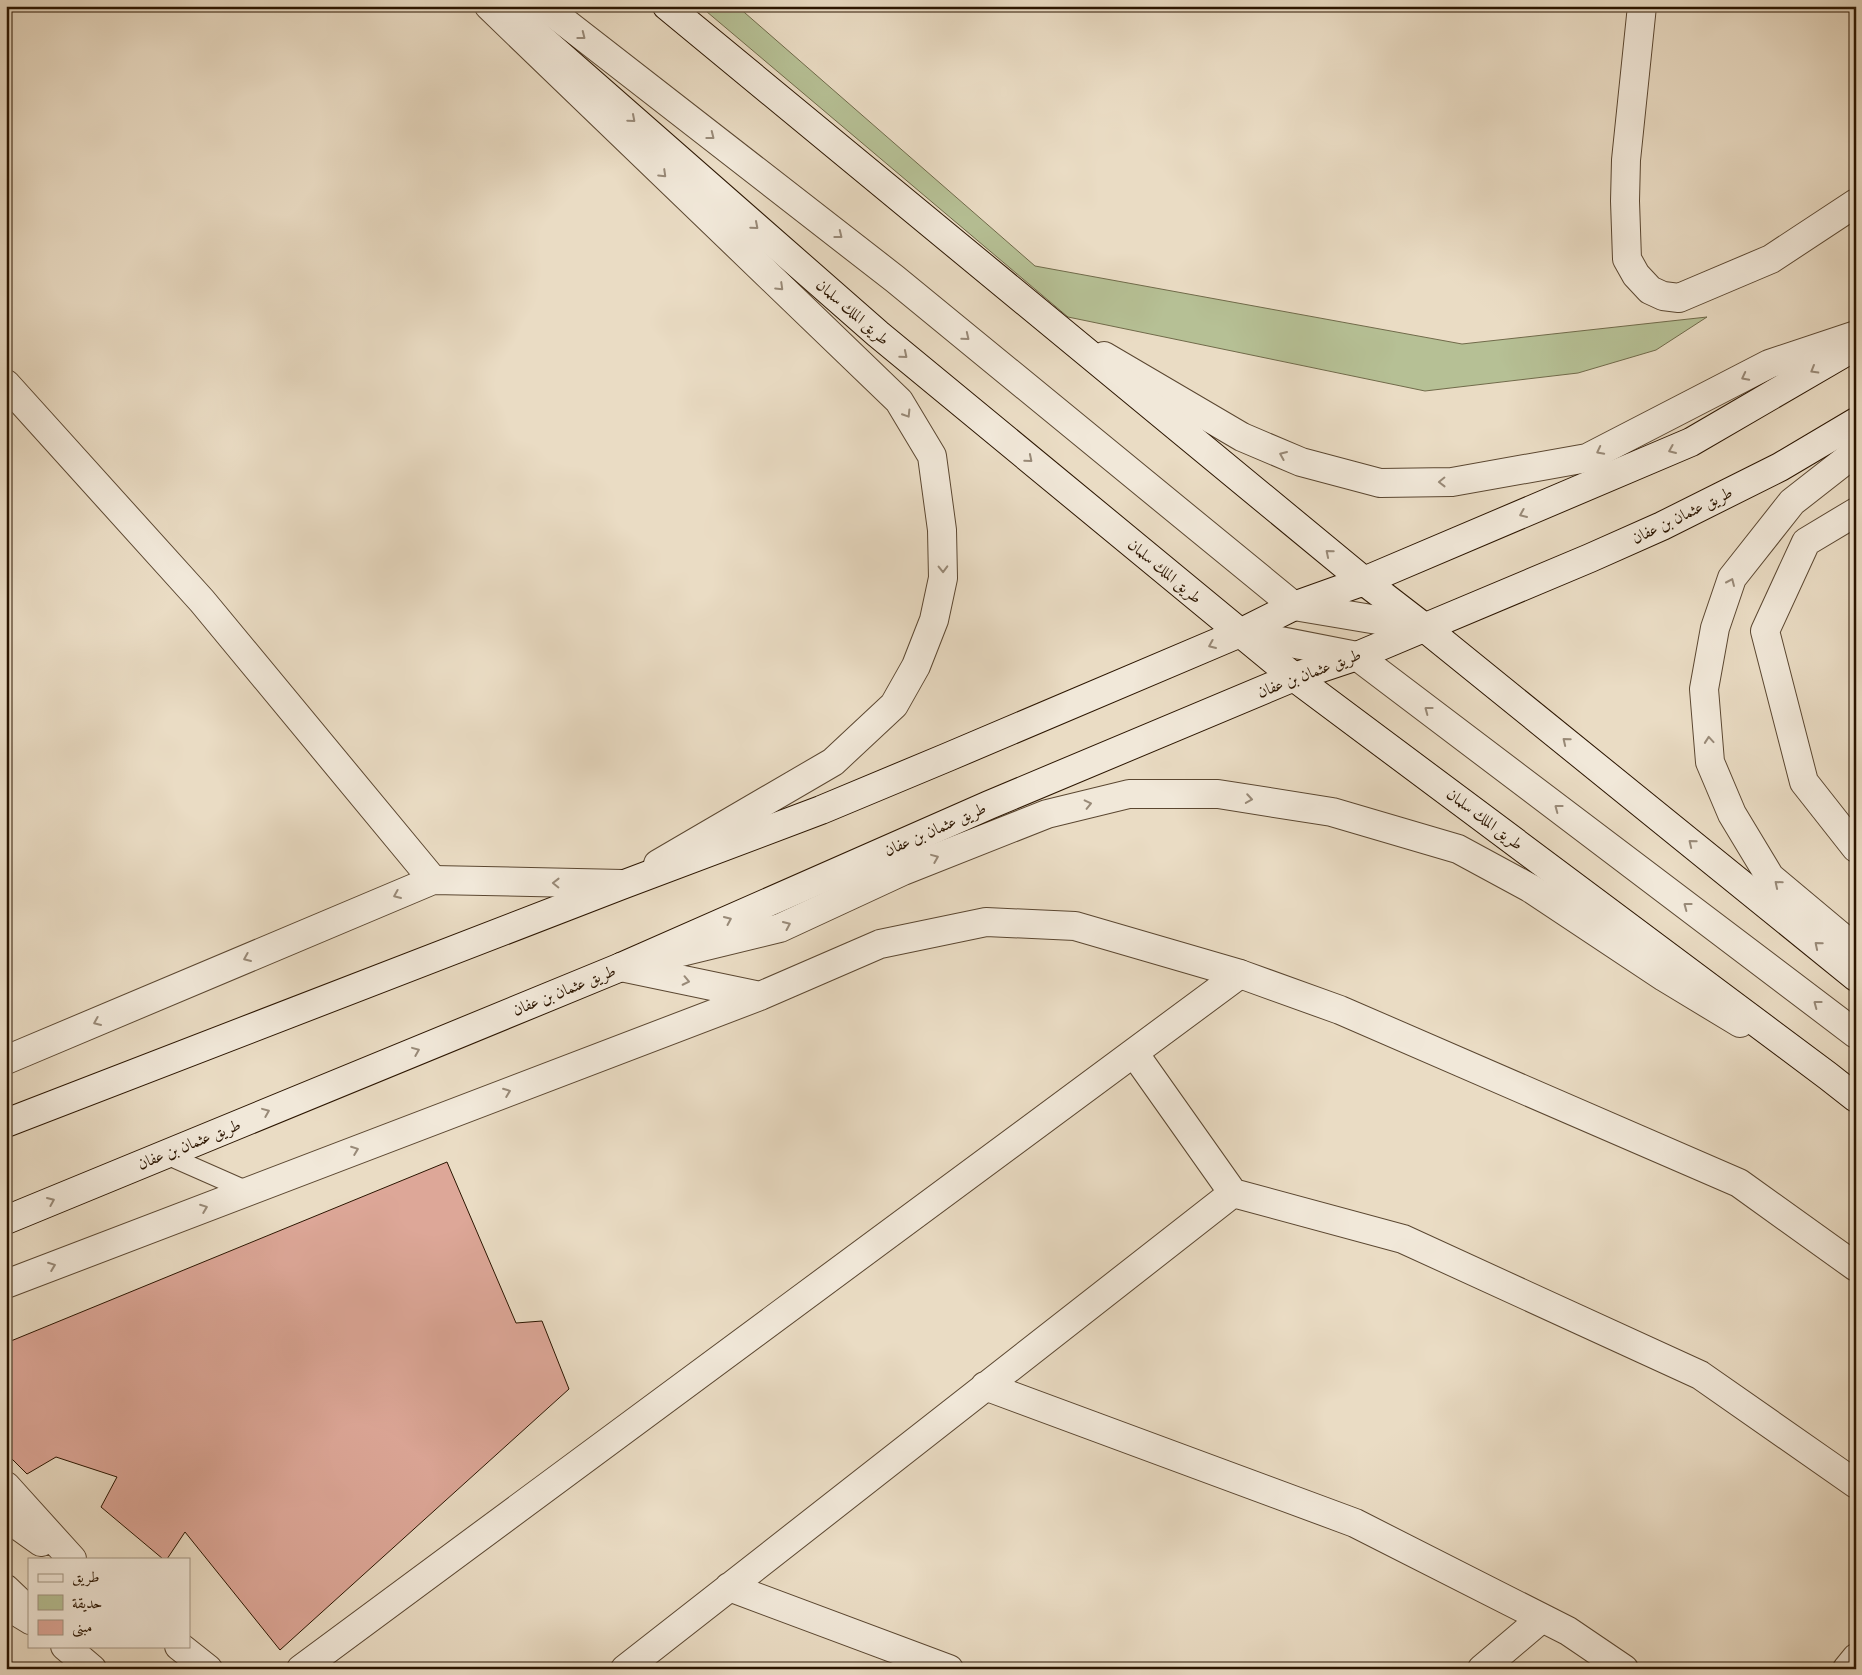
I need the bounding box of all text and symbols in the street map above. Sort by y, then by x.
one-way arrow [576,30,586,39]
one-way arrow [627,113,636,122]
one-way arrow [705,130,714,139]
one-way arrow [657,168,666,177]
one-way arrow [749,220,758,229]
one-way arrow [833,230,842,238]
street label: طريق الملك سلمان [812,275,894,350]
one-way arrow [774,281,783,290]
one-way arrow [960,331,969,339]
one-way arrow [898,350,907,358]
one-way arrow [1810,364,1819,374]
one-way arrow [1741,370,1750,380]
one-way arrow [900,408,910,417]
one-way arrow [1668,444,1677,455]
one-way arrow [1597,445,1606,455]
one-way arrow [1279,450,1288,461]
one-way arrow [1023,453,1032,461]
one-way arrow [1437,477,1445,487]
street label: طريق عثمان بن عفان [1629,482,1736,548]
one-way arrow [1519,507,1528,518]
street label: طريق الملك سلمان [1123,535,1206,608]
one-way arrow [1326,550,1335,558]
one-way arrow [938,565,948,573]
one-way arrow [1725,578,1736,587]
one-way arrow [1208,639,1217,650]
street label: طريق عثمان بن عفان [1254,644,1364,702]
one-way arrow [1424,707,1434,716]
one-way arrow [1703,736,1714,744]
one-way arrow [1562,737,1571,746]
street label: طريق الملك سلمان [1442,784,1527,855]
one-way arrow [1244,793,1253,803]
street label: طريق عثمان بن عفان [881,798,989,861]
one-way arrow [1083,799,1092,810]
one-way arrow [1554,805,1564,814]
one-way arrow [1689,840,1698,848]
one-way arrow [930,854,939,865]
one-way arrow [552,878,560,888]
one-way arrow [1775,881,1784,890]
one-way arrow [393,889,402,900]
one-way arrow [1684,904,1693,912]
one-way arrow [723,916,732,927]
one-way arrow [782,920,791,931]
one-way arrow [1815,942,1824,951]
one-way arrow [243,952,252,963]
street label: طريق عثمان بن عفان [510,961,619,1020]
one-way arrow [681,975,690,985]
one-way arrow [1814,1002,1823,1010]
one-way arrow [93,1015,102,1026]
one-way arrow [412,1046,420,1056]
one-way arrow [502,1088,511,1098]
one-way arrow [261,1108,270,1119]
street label: طريق عثمان بن عفان [135,1115,244,1174]
one-way arrow [351,1146,359,1156]
one-way arrow [46,1197,55,1207]
one-way arrow [199,1204,207,1214]
one-way arrow [47,1262,56,1272]
legend [28,1558,190,1648]
text: طريق [72,1568,99,1587]
text: حديقة [72,1594,102,1612]
text: مبنى [72,1618,92,1638]

